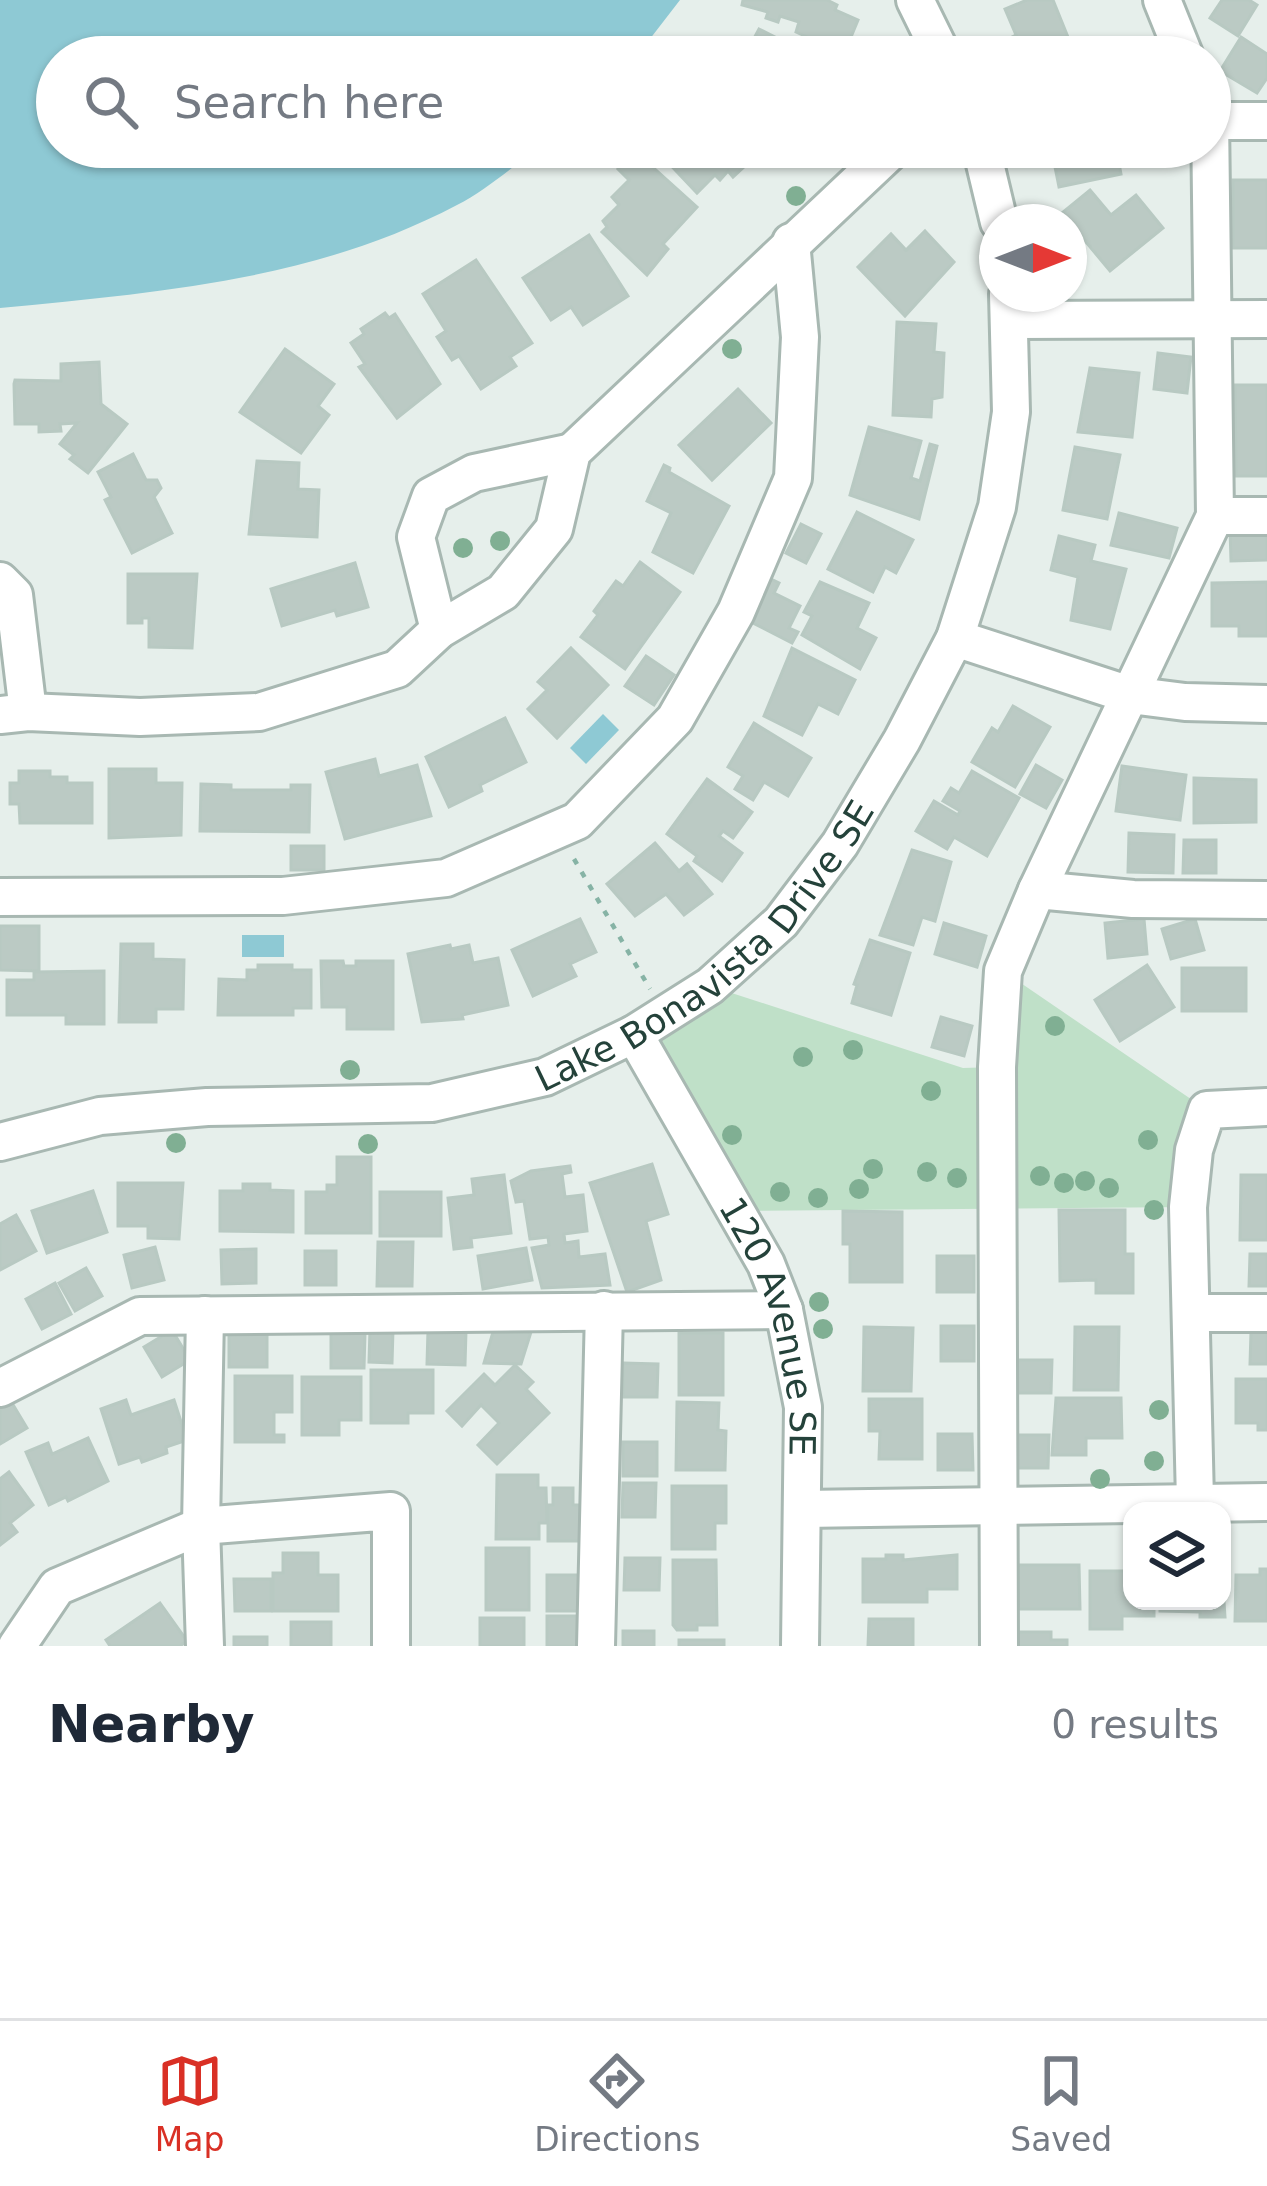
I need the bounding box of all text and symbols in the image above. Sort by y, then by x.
search box [36,36,1231,168]
icon: search [78,69,144,135]
text: Search here [174,76,444,129]
north arrow [979,204,1087,312]
street label: Lake Bonavista Drive SE [528,793,882,1099]
street label: 120 Avenue SE [712,1190,824,1456]
map controls [1123,1502,1231,1610]
button: layers [1123,1502,1231,1610]
text: Nearby [48,1695,255,1754]
text: 0 results [1051,1702,1219,1747]
tab: Map [155,2048,225,2159]
tab: Directions [534,2048,700,2159]
tab: Saved [1010,2048,1112,2159]

